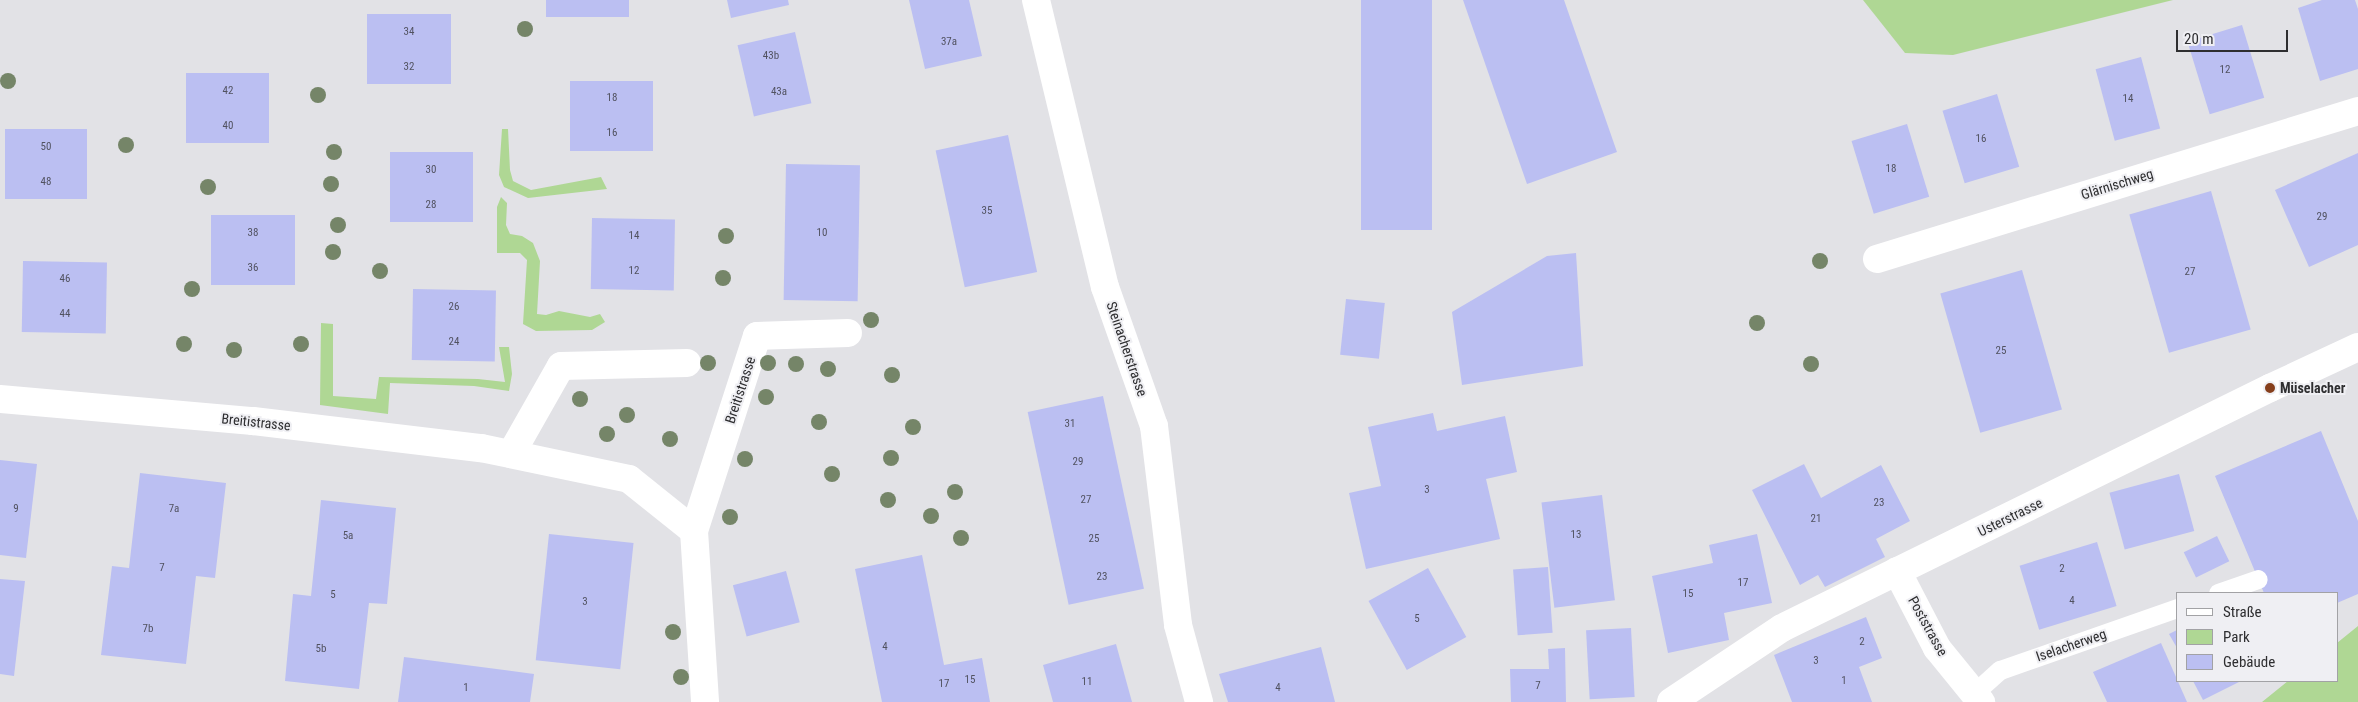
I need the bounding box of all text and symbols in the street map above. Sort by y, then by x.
scale bar [2178,20,2290,52]
house number: 34 [404,25,414,39]
text: 20 m [2184,30,2214,48]
house number: 37a [941,35,957,49]
house number: 43b [763,49,779,63]
house number: 32 [404,60,414,74]
house number: 12 [2220,63,2230,77]
house number: 42 [223,84,233,98]
house number: 43a [771,85,787,99]
house number: 18 [607,91,617,105]
house number: 14 [2123,92,2133,106]
house number: 40 [223,119,233,133]
house number: 16 [607,126,617,140]
house number: 16 [1976,132,1986,146]
house number: 50 [41,140,51,154]
house number: 18 [1886,162,1896,176]
house number: 30 [426,163,436,177]
street label: Glärnischweg [2079,165,2155,203]
house number: 48 [41,175,51,189]
house number: 28 [426,198,436,212]
house number: 35 [982,204,992,218]
house number: 29 [2317,210,2327,224]
house number: 38 [248,226,258,240]
house number: 10 [817,226,827,240]
house number: 14 [629,229,639,243]
house number: 36 [248,261,258,275]
house number: 12 [629,264,639,278]
house number: 27 [2185,265,2195,279]
house number: 46 [60,272,70,286]
street label: Steinacherstrasse [1103,299,1151,399]
house number: 26 [449,300,459,314]
house number: 44 [60,307,70,321]
house number: 24 [449,335,459,349]
house number: 25 [1996,344,2006,358]
street label: Breitistrasse [721,354,759,426]
place label: Müselacher [2280,380,2345,396]
marker: Müselacher [2264,382,2276,394]
street label: Breitistrasse [221,410,291,434]
house number: 31 [1065,417,1075,431]
house number: 29 [1073,455,1083,469]
house number: 3 [1424,483,1430,497]
house number: 27 [1081,493,1091,507]
street label: Usterstrasse [1975,494,2045,540]
house number: 23 [1874,496,1884,510]
house number: 9 [13,502,19,516]
house number: 7a [169,502,179,516]
house number: 21 [1811,512,1821,526]
house number: 13 [1571,528,1581,542]
house number: 5a [343,529,353,543]
house number: 25 [1089,532,1099,546]
house number: 7 [159,561,165,575]
house number: 2 [2059,562,2065,576]
house number: 23 [1097,570,1107,584]
house number: 17 [1738,576,1748,590]
house number: 15 [1683,587,1693,601]
house number: 5 [330,588,336,602]
legend [2176,592,2338,682]
street label: Poststrasse [1905,593,1951,659]
house number: 4 [2069,594,2075,608]
house number: 3 [582,595,588,609]
text: Straße [2223,603,2262,621]
house number: 5 [1414,612,1420,626]
house number: 7b [143,622,153,636]
street label: Iselacherweg [2034,625,2108,665]
text: Park [2223,628,2250,646]
house number: 2 [1859,635,1865,649]
house number: 4 [882,640,888,654]
house number: 5b [316,642,326,656]
text: Gebäude [2223,653,2275,671]
house number: 3 [1813,654,1819,668]
house number: 15 [965,673,975,687]
house number: 1 [1841,674,1847,688]
house number: 11 [1082,675,1092,689]
house number: 17 [939,677,949,691]
house number: 7 [1535,679,1541,693]
house number: 1 [463,681,469,695]
house number: 4 [1275,681,1281,695]

